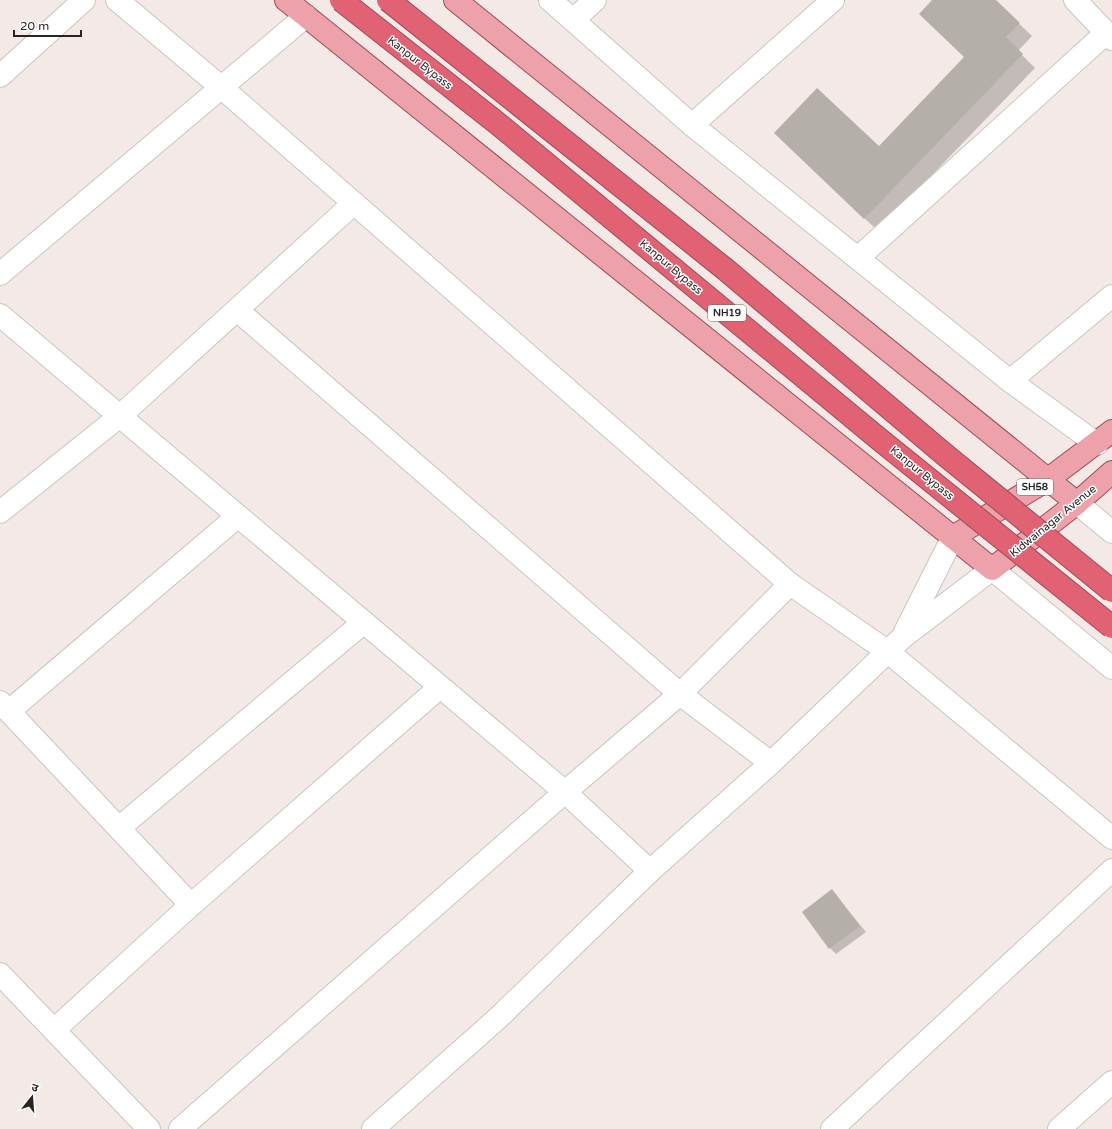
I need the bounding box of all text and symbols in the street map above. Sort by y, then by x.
scale bar [14,12,81,38]
text: 20 m [20,19,49,33]
street label: Kanpur Bypass [385,34,455,92]
street label: Kanpur Bypass [637,237,705,297]
road number: NH19 [708,305,746,321]
street label: Kanpur Bypass [888,443,956,503]
road number: SH58 [1017,479,1053,495]
street label: Kidwainagar Avenue [1007,482,1099,560]
north arrow [12,1077,52,1117]
text: उ [30,1081,40,1095]

